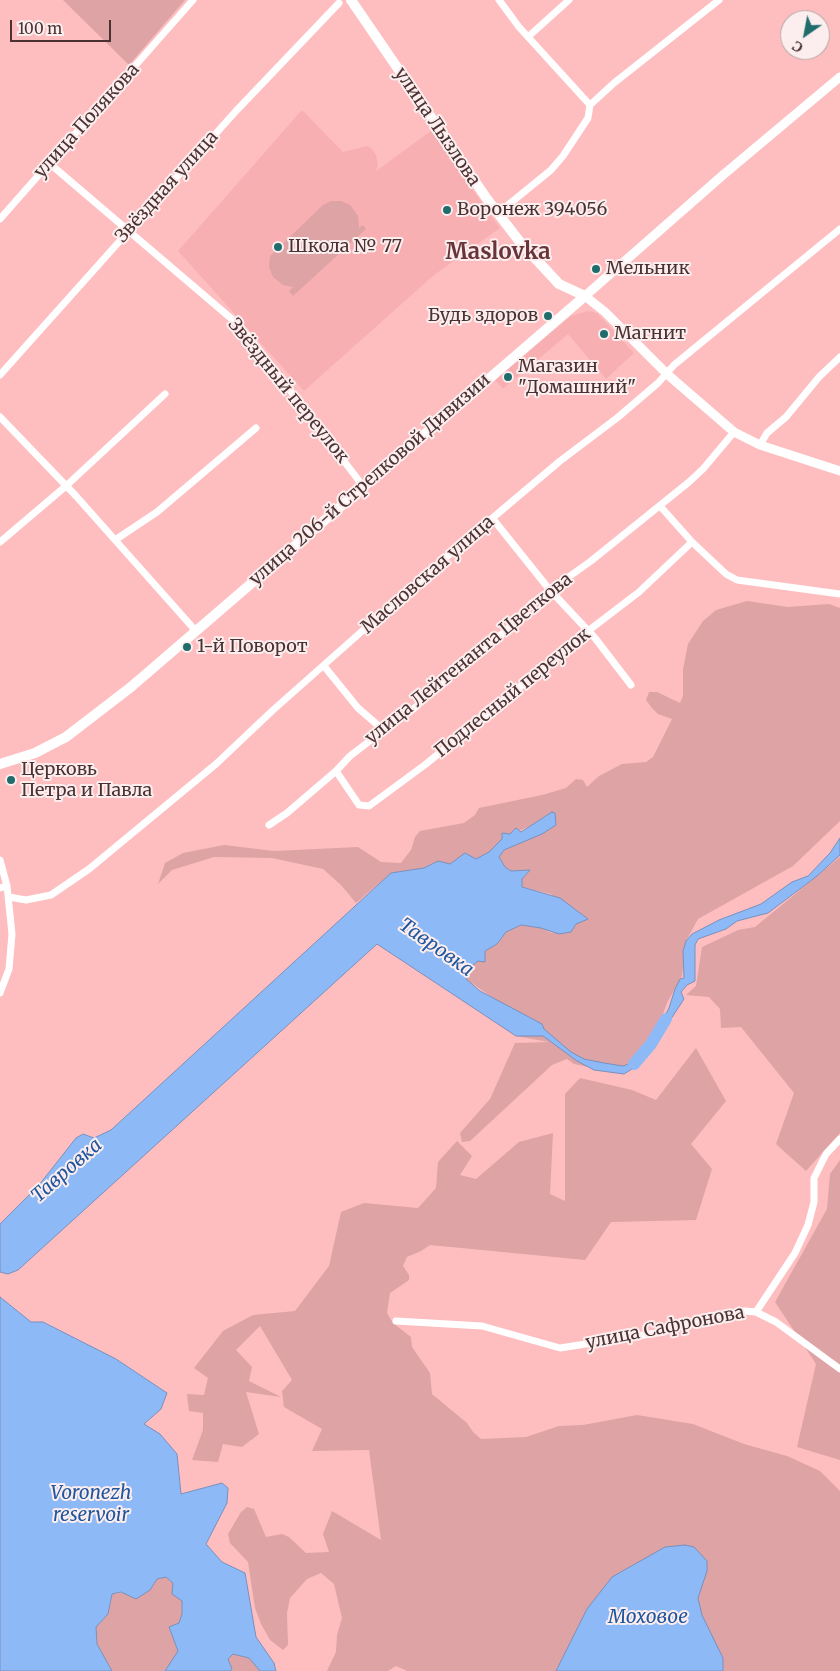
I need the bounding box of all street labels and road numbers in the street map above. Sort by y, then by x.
street label: улица Полякова [30,59,144,183]
street label: улица Лызлова [389,64,485,190]
street label: Звёздная улица [111,127,223,247]
street label: Звёздный переулок [223,314,353,468]
street label: улица 206-й Стрелковой Дивизии [245,369,495,591]
street label: Масловская улица [357,511,499,639]
street label: улица Лейтенанта Цветкова [361,569,577,749]
street label: Подлесный переулок [431,624,595,762]
street label: улица Сафронова [584,1302,746,1354]

